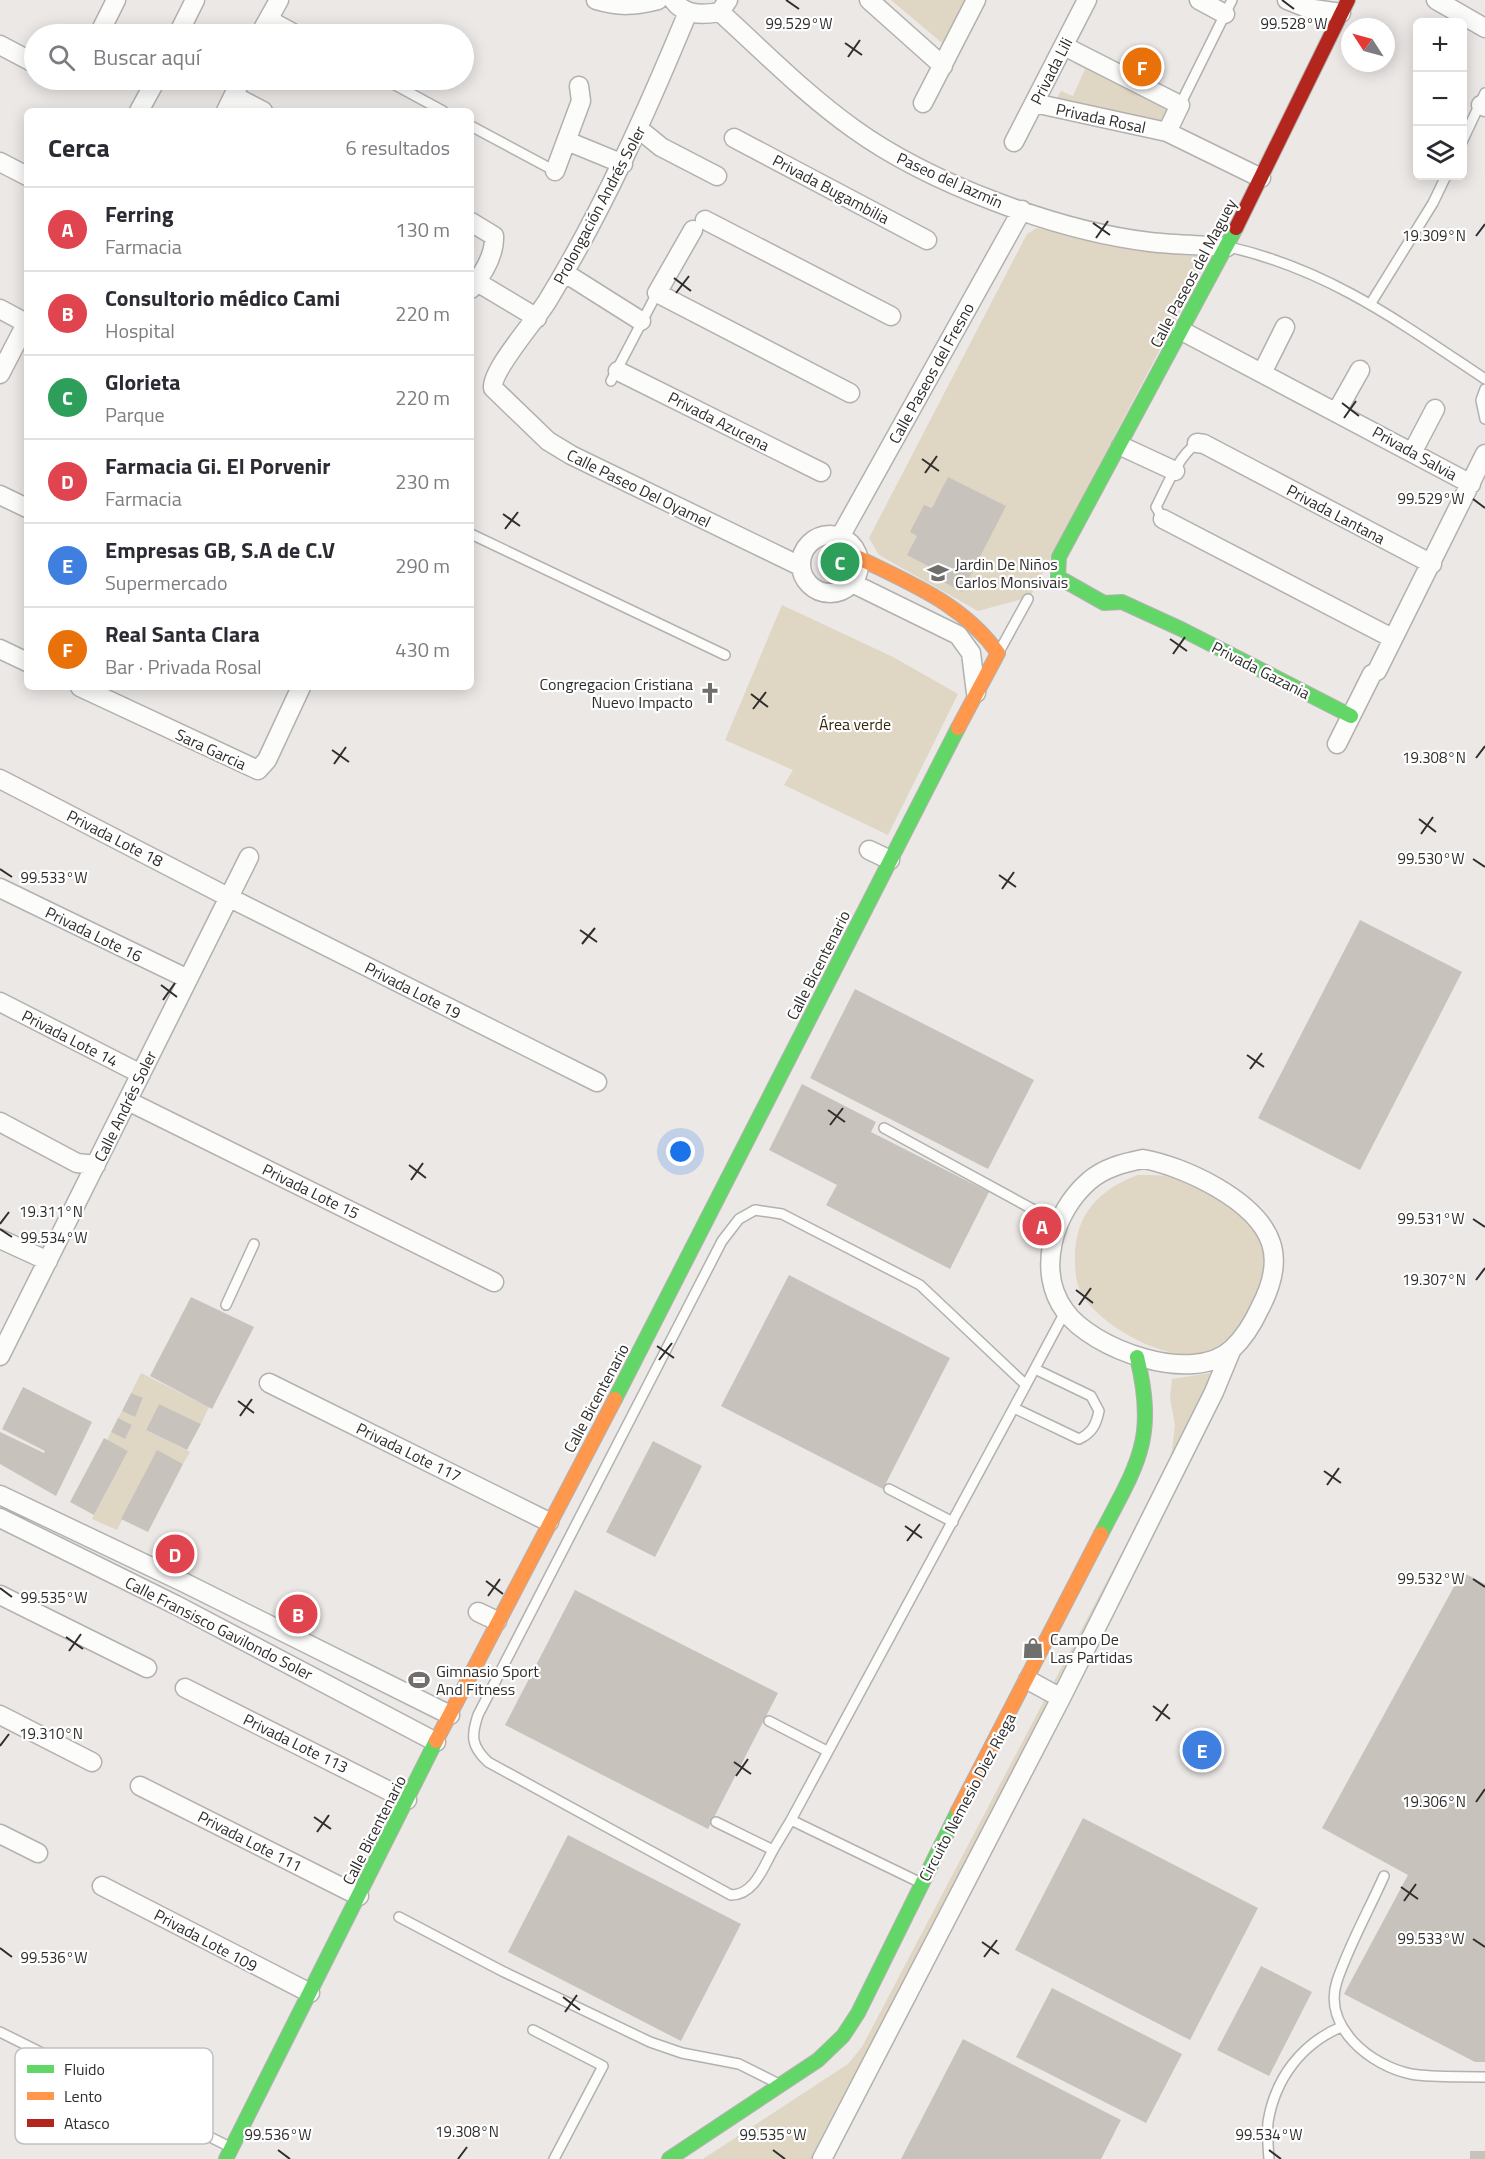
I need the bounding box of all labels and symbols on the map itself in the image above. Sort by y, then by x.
text: 99.529°W [766,12,832,35]
text: 99.528°W [1261,12,1327,35]
north arrow [1341,18,1395,72]
street label: Privada Lili [1024,33,1078,109]
pin: F [1122,44,1162,90]
street label: Privada Rosal [1054,97,1148,139]
street label: Prolongación Andrés Soler [547,121,651,289]
street label: Paseo del Jazmín [893,146,1007,214]
street label: Privada Bugambilia [768,148,894,230]
street label: Calle Paseos del Maguey [1144,194,1243,352]
text: 19.309°N [1402,224,1466,247]
street label: Calle Paseos del Fresno [882,298,980,448]
street label: Privada Azucena [664,385,774,457]
street label: Privada Salvia [1368,420,1462,486]
street label: Calle Paseo Del Oyamel [563,443,715,533]
street label: Privada Lantana [1282,478,1390,550]
text: 99.529°W [1398,487,1464,510]
pin: C [820,540,860,584]
place label: Jardin De Niños Carlos Monsivais [955,552,1068,594]
school or university icon: Jardin De Niños Carlos Monsivais [926,561,950,585]
street label: Privada Gazania [1208,635,1314,705]
place label: Congregacion Cristiana Nuevo Impacto [540,672,693,714]
church icon: Congregacion Cristiana Nuevo Impacto [698,681,722,705]
park label: Área verde [819,712,891,736]
street label: Sara Garcia [172,722,250,776]
text: 19.308°N [1402,746,1466,769]
street label: Privada Lote 18 [63,803,167,873]
text: 99.530°W [1398,847,1464,870]
text: 99.533°W [21,866,87,889]
street label: Privada Lote 16 [41,900,147,968]
street label: Calle Bicentenario [780,906,856,1024]
street label: Privada Lote 19 [361,955,465,1025]
street label: Privada Lote 14 [18,1003,122,1073]
street label: Calle Andrés Soler [88,1046,163,1166]
your location [666,1137,695,1166]
street label: Privada Lote 15 [258,1157,364,1225]
text: 19.311°N [19,1200,83,1223]
pin: A [1022,1204,1062,1248]
text: 99.531°W [1398,1207,1464,1230]
text: 99.534°W [21,1226,87,1249]
text: 19.307°N [1402,1268,1466,1291]
street label: Calle Bicentenario [557,1339,635,1457]
street label: Privada Lote 117 [352,1416,466,1488]
pin: D [156,1532,195,1576]
text: 99.532°W [1398,1567,1464,1590]
street label: Calle Fransisco Gavilondo Soler [121,1570,317,1686]
text: 99.535°W [21,1586,87,1609]
pin: B [278,1592,318,1636]
place label: Campo De Las Partidas [1050,1627,1133,1669]
shop icon: Campo De Las Partidas [1021,1636,1045,1660]
place label: Gimnasio Sport And Fitness [436,1659,539,1701]
sports icon: Gimnasio Sport And Fitness [407,1668,431,1692]
street label: Privada Lote 113 [239,1707,353,1779]
street label: Circuito Nemesio Diez Riega [912,1708,1022,1886]
text: 19.310°N [19,1722,83,1745]
pin: E [1182,1728,1222,1772]
street label: Calle Bicentenario [336,1771,412,1889]
text: 19.306°N [1402,1790,1466,1813]
street label: Privada Lote 111 [194,1804,306,1878]
street label: Privada Lote 109 [150,1903,262,1977]
text: 99.533°W [1398,1927,1464,1950]
text: 99.536°W [21,1946,87,1969]
legend [15,2048,213,2144]
text: Fluido [64,2057,105,2081]
text: Lento [64,2084,102,2108]
text: Atasco [64,2111,110,2135]
text: 19.308°N [435,2120,499,2143]
text: 99.536°W [245,2123,311,2146]
text: 99.535°W [740,2123,806,2146]
text: 99.534°W [1236,2123,1302,2146]

